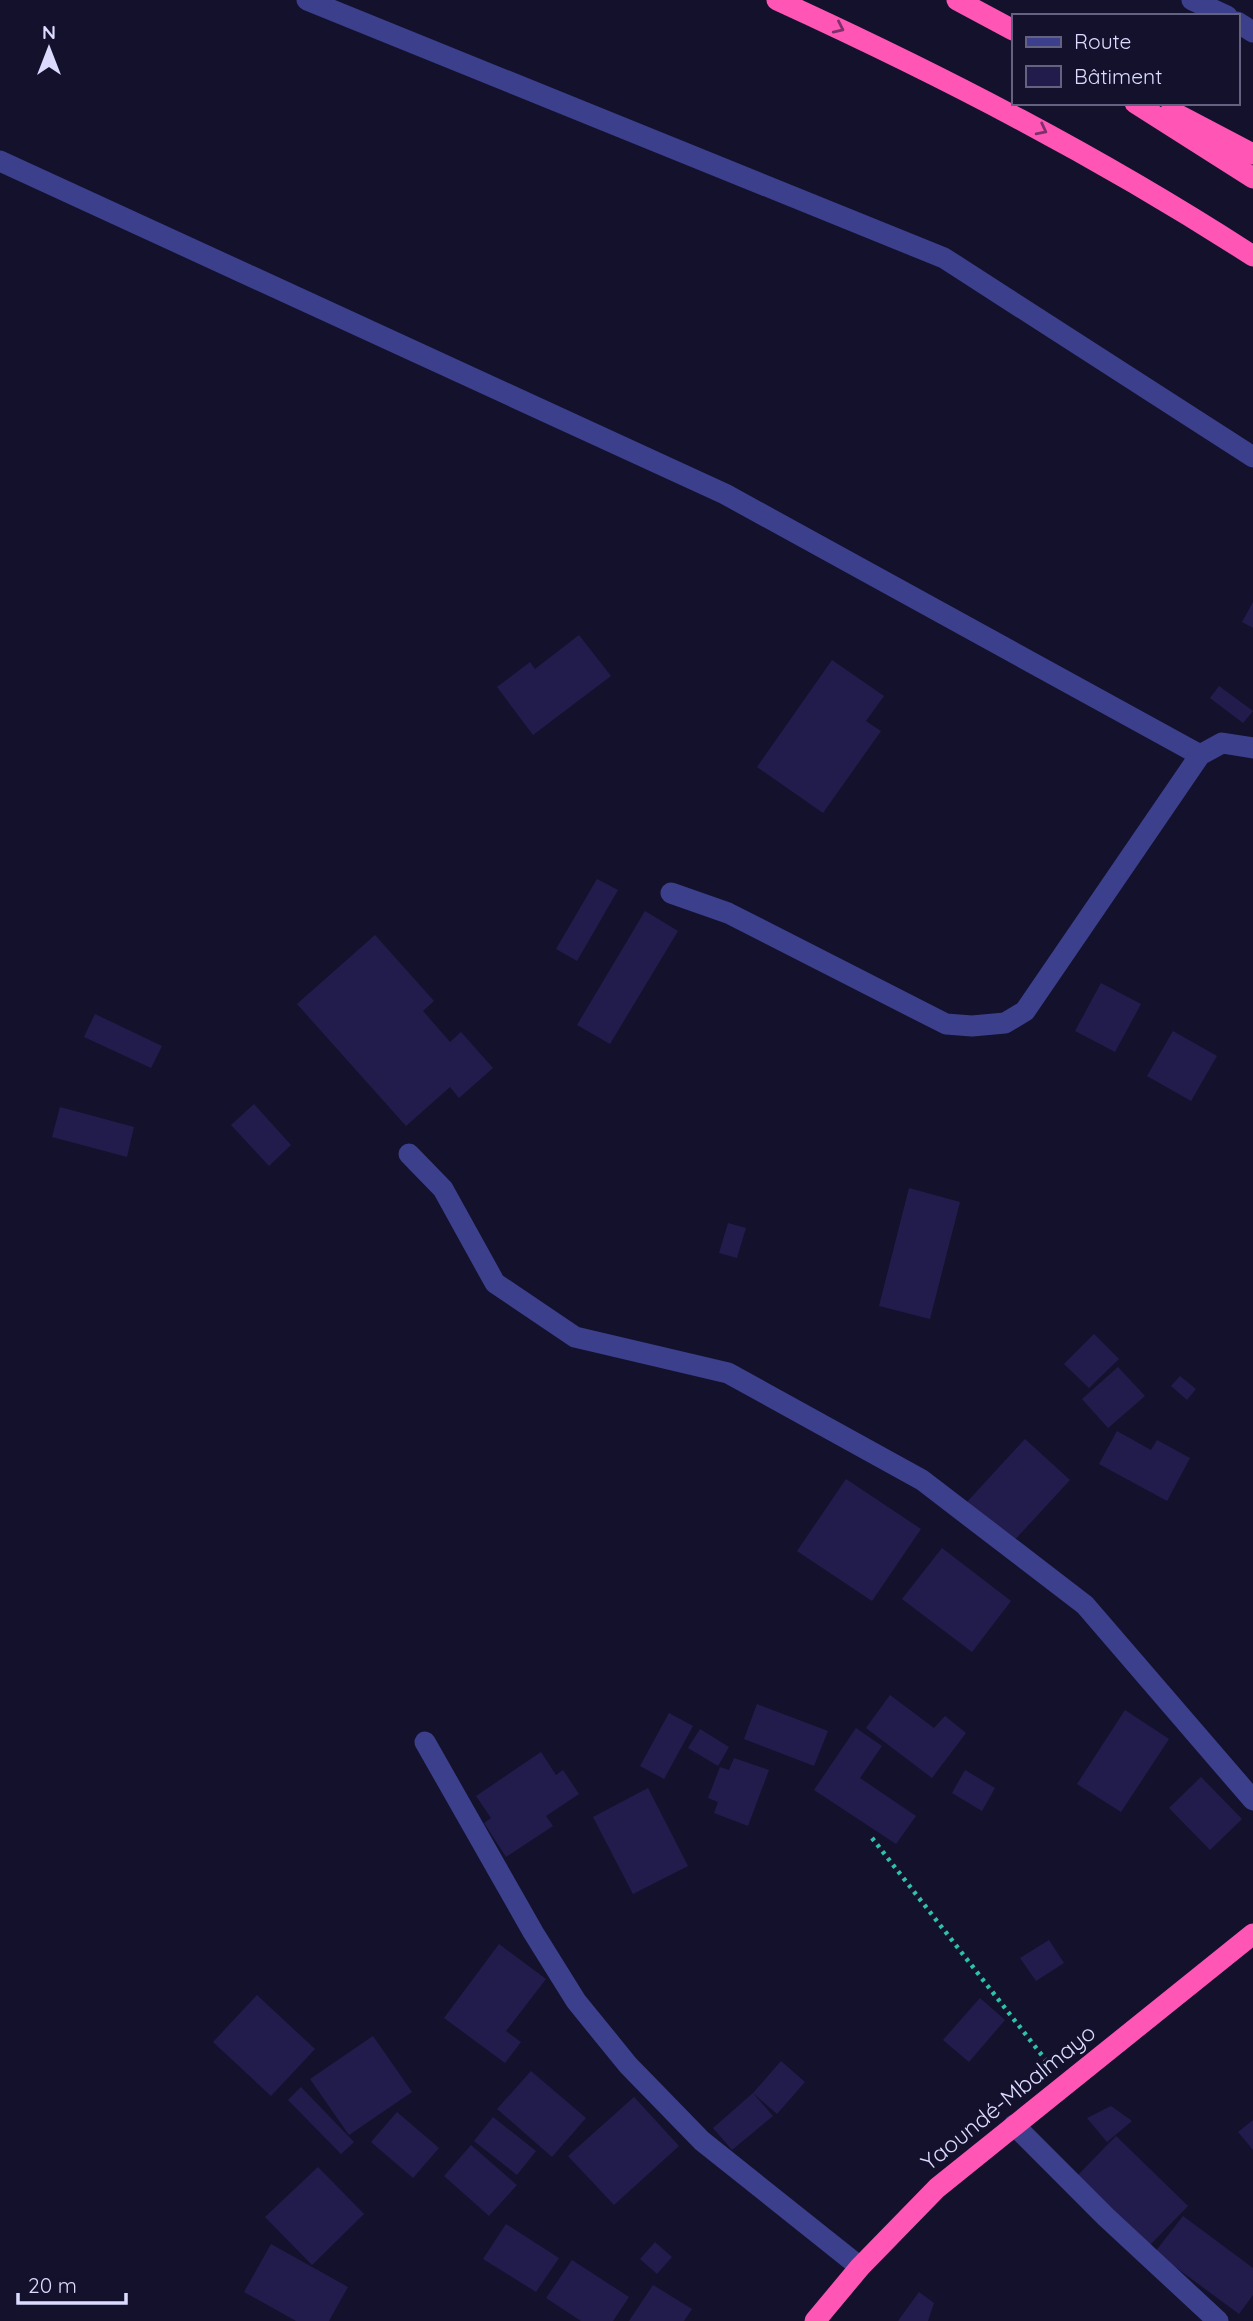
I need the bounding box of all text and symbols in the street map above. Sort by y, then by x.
north arrow [14,14,84,84]
legend [1012,14,1239,105]
text: N [42,20,56,44]
one-way arrow [832,20,844,34]
text: Route [1074,28,1131,54]
text: Bâtiment [1074,63,1162,89]
one-way arrow [1035,122,1047,136]
street label: Yaoundé-Mbalmayo [915,2018,1101,2176]
scale bar [18,2262,126,2306]
text: 20 m [28,2272,77,2298]

